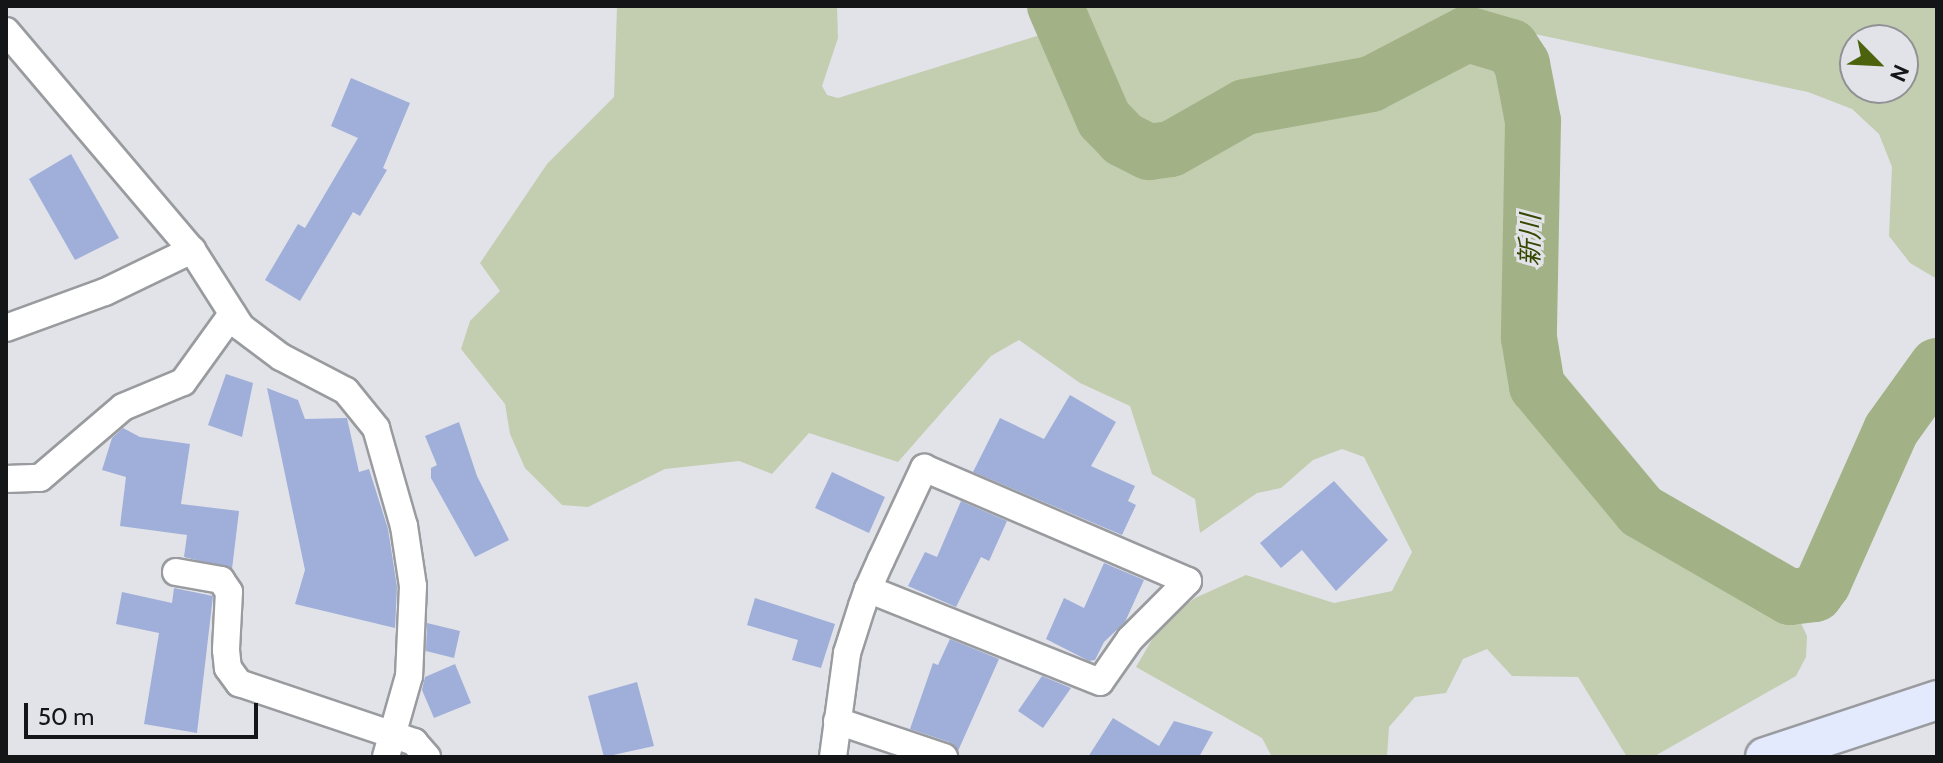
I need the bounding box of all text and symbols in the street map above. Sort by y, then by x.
north arrow [1839,24,1919,104]
text: N [1884,61,1915,86]
water label: 新川 [1515,214,1547,266]
scale bar [28,687,262,737]
text: 50 m [38,702,94,731]

